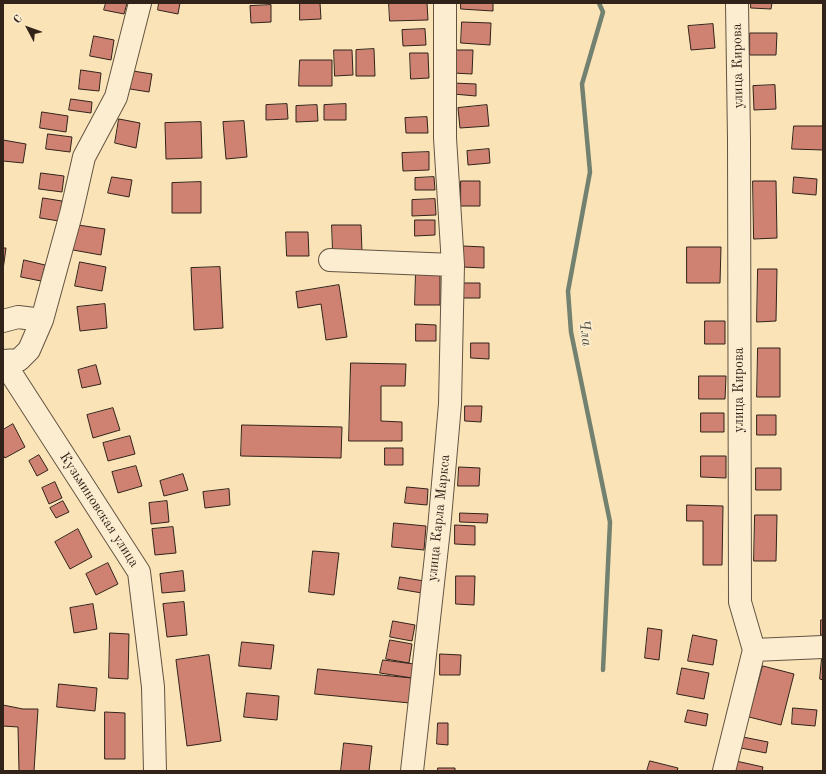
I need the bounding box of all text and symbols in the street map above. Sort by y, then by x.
north arrow [8,8,48,48]
text: С [12,13,25,26]
street label: улица Кирова [729,23,747,109]
water label: Чла [574,319,596,347]
street label: улица Кирова [731,347,747,433]
street label: Кузьминовская улица [56,449,142,571]
street label: улица Карла Маркса [424,454,454,582]

